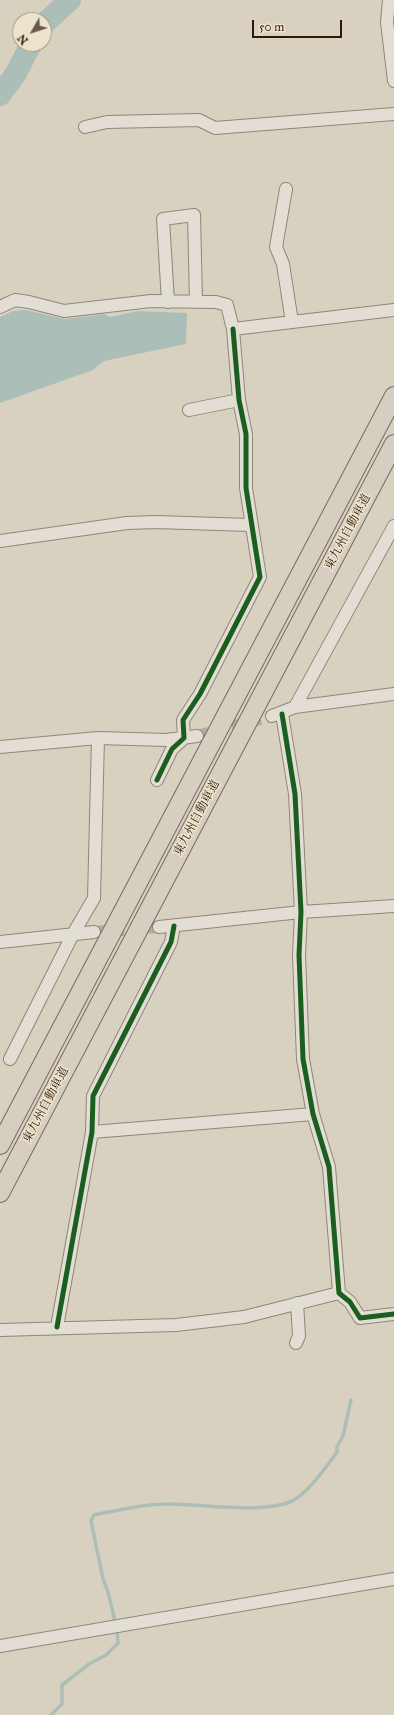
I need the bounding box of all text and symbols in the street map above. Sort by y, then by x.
north arrow [12,12,52,52]
scale bar [254,12,344,38]
text: 50 m [259,20,284,34]
text: N [15,32,31,47]
street label: 東九州自動車道 [322,492,374,572]
street label: 東九州自動車道 [171,778,223,858]
street label: 東九州自動車道 [20,1065,72,1145]

